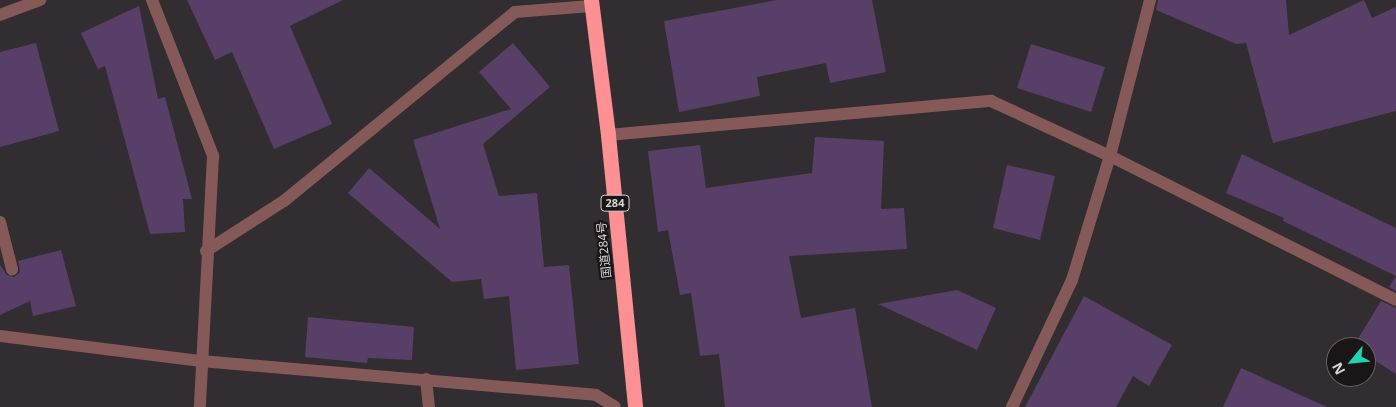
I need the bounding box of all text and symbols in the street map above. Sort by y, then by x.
road number: 284 [600,194,630,212]
street label: 国道284号 [594,221,614,279]
north arrow [1326,337,1376,387]
text: N [1327,359,1349,378]

